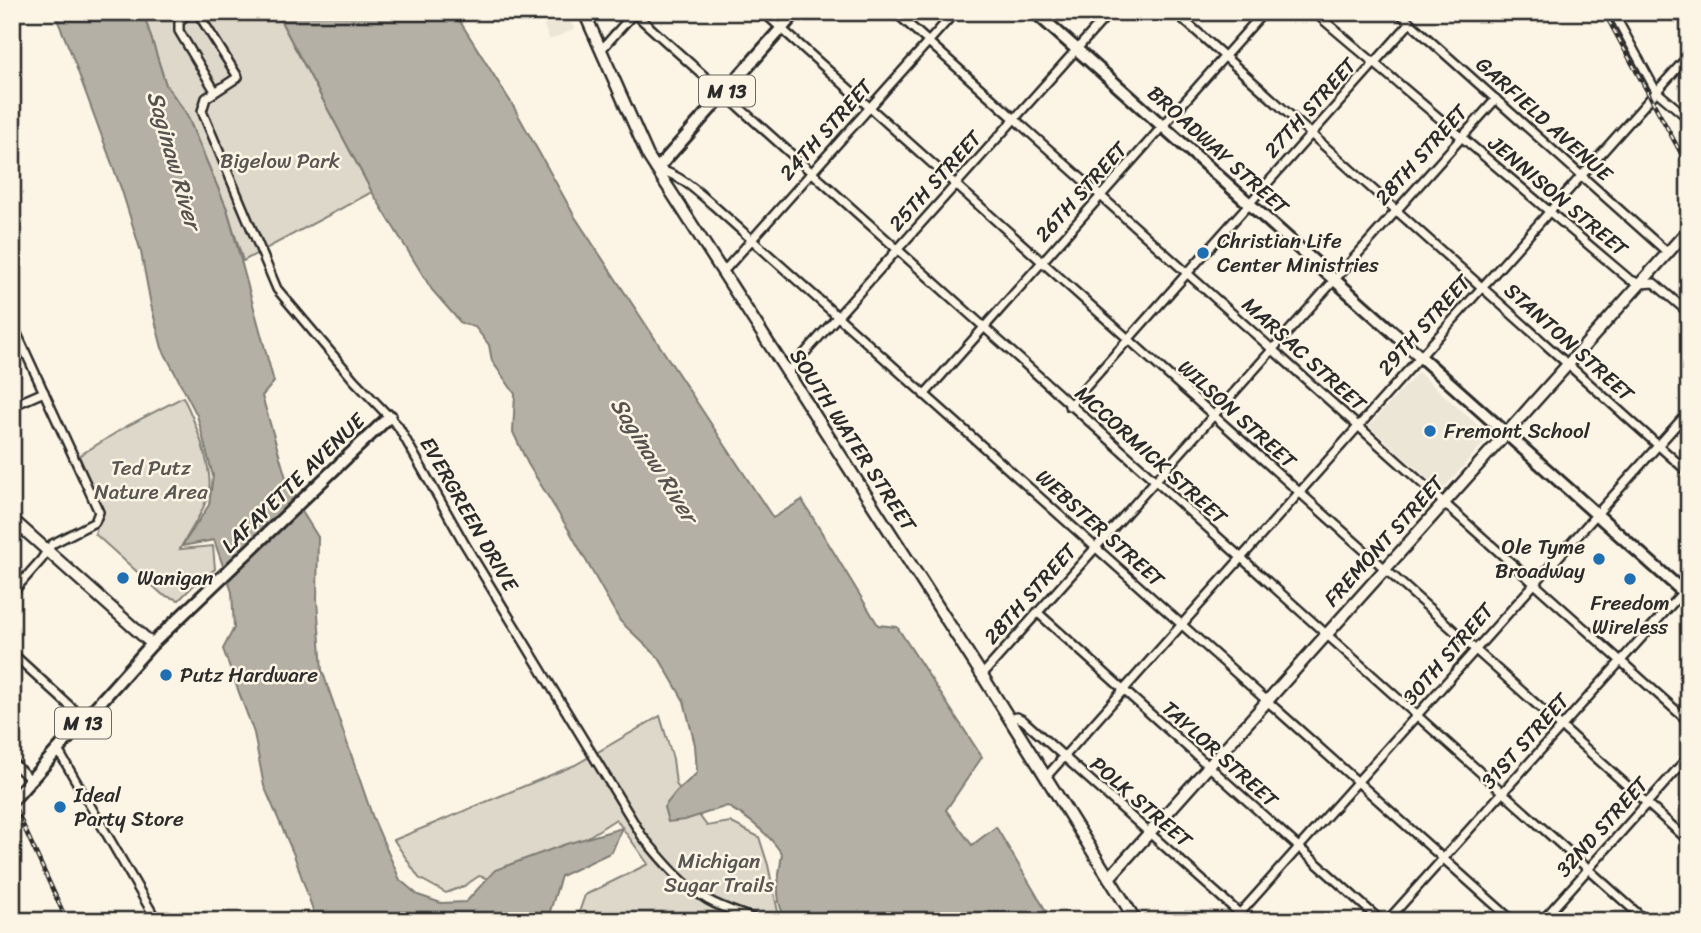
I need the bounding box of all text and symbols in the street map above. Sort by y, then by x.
street label: 27TH STREET [1254,47,1367,167]
street label: GARFIELD AVENUE [1467,47,1622,192]
street label: 24TH STREET [770,69,884,190]
road number: M 13 [699,76,755,106]
street label: BROADWAY STREET [1138,76,1299,226]
water label: Saginaw River [135,86,215,238]
street label: 28TH STREET [1365,94,1478,215]
street label: 25TH STREET [879,120,992,241]
street label: JENNISON STREET [1478,125,1638,267]
street label: 26TH STREET [1025,132,1138,251]
park label: Bigelow Park [220,142,340,180]
place label: Christian Life Center Ministries [1217,222,1379,284]
marker: Christian Life Center Ministries [1195,245,1211,261]
street label: 29TH STREET [1368,264,1481,385]
street label: STANTON STREET [1495,273,1644,412]
street label: MARSAC STREET [1233,287,1377,422]
street label: SOUTH WATER STREET [779,340,928,541]
street label: WILSON STREET [1169,350,1307,479]
street label: MCCORMICK STREET [1066,376,1238,536]
water label: Saginaw River [599,389,711,535]
street label: LAFAYETTE AVENUE [212,403,375,563]
place label: Fremont School [1444,412,1591,450]
marker: Fremont School [1422,423,1438,439]
street label: EVERGREEN DRIVE [409,429,530,600]
park label: Ted Putz Nature Area [94,449,208,511]
street label: WEBSTER STREET [1027,459,1175,598]
street label: FREMONT STREET [1314,465,1455,616]
place label: Ole Tyme Broadway [1495,528,1585,590]
street label: 28TH STREET [974,533,1087,654]
marker: Ole Tyme Broadway [1591,551,1607,567]
place label: Wanigan [137,559,213,597]
marker: Wanigan [115,570,131,586]
marker: Freedom Wireless [1622,571,1638,587]
place label: Freedom Wireless [1590,584,1670,646]
street label: 30TH STREET [1392,593,1505,714]
place label: Putz Hardware [180,656,318,694]
marker: Putz Hardware [158,667,174,683]
street label: 31ST STREET [1471,683,1580,798]
street label: TAYLOR STREET [1153,691,1289,819]
road number: M 13 [55,708,111,738]
street label: POLK STREET [1081,746,1202,859]
street label: 32ND STREET [1546,766,1659,886]
place label: Ideal Party Store [73,776,184,838]
marker: Ideal Party Store [52,799,68,815]
park label: Michigan Sugar Trails [664,842,774,904]

